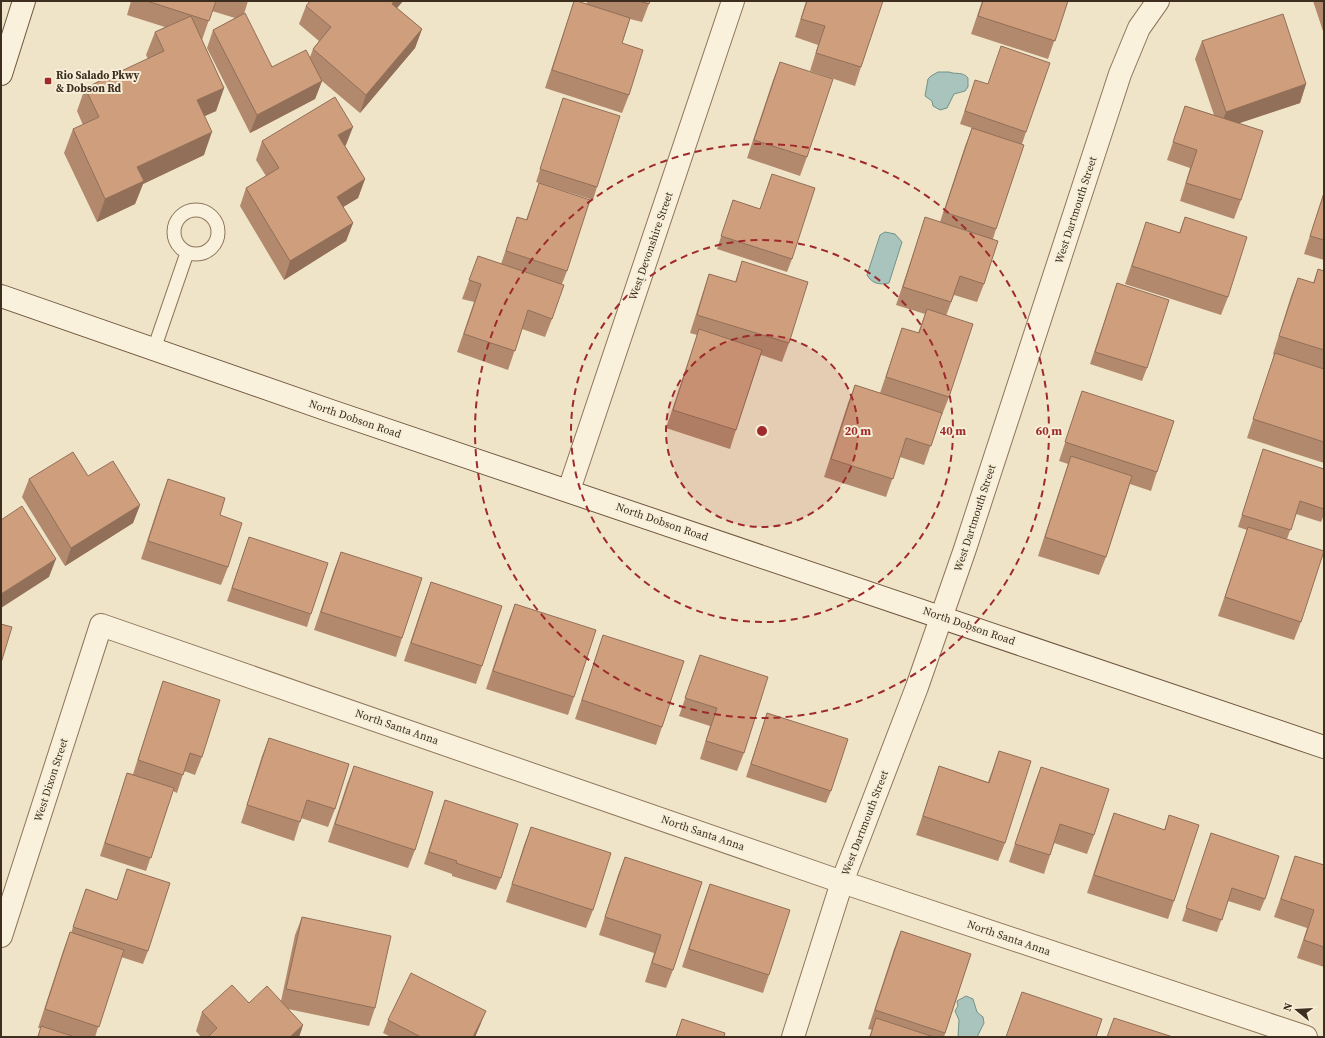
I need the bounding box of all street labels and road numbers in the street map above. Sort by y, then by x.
street label: West Dartmouth Street [1052,154,1100,265]
street label: West Devonshire Street [625,190,677,302]
street label: North Dobson Road [307,396,404,442]
street label: West Dartmouth Street [951,462,999,573]
street label: North Dobson Road [614,499,711,545]
street label: North Dobson Road [921,603,1018,649]
street label: North Santa Anna [353,706,441,748]
street label: West Dixon Street [30,736,72,824]
street label: West Dartmouth Street [838,768,892,878]
street label: North Santa Anna [659,812,747,854]
street label: North Santa Anna [965,917,1053,959]

